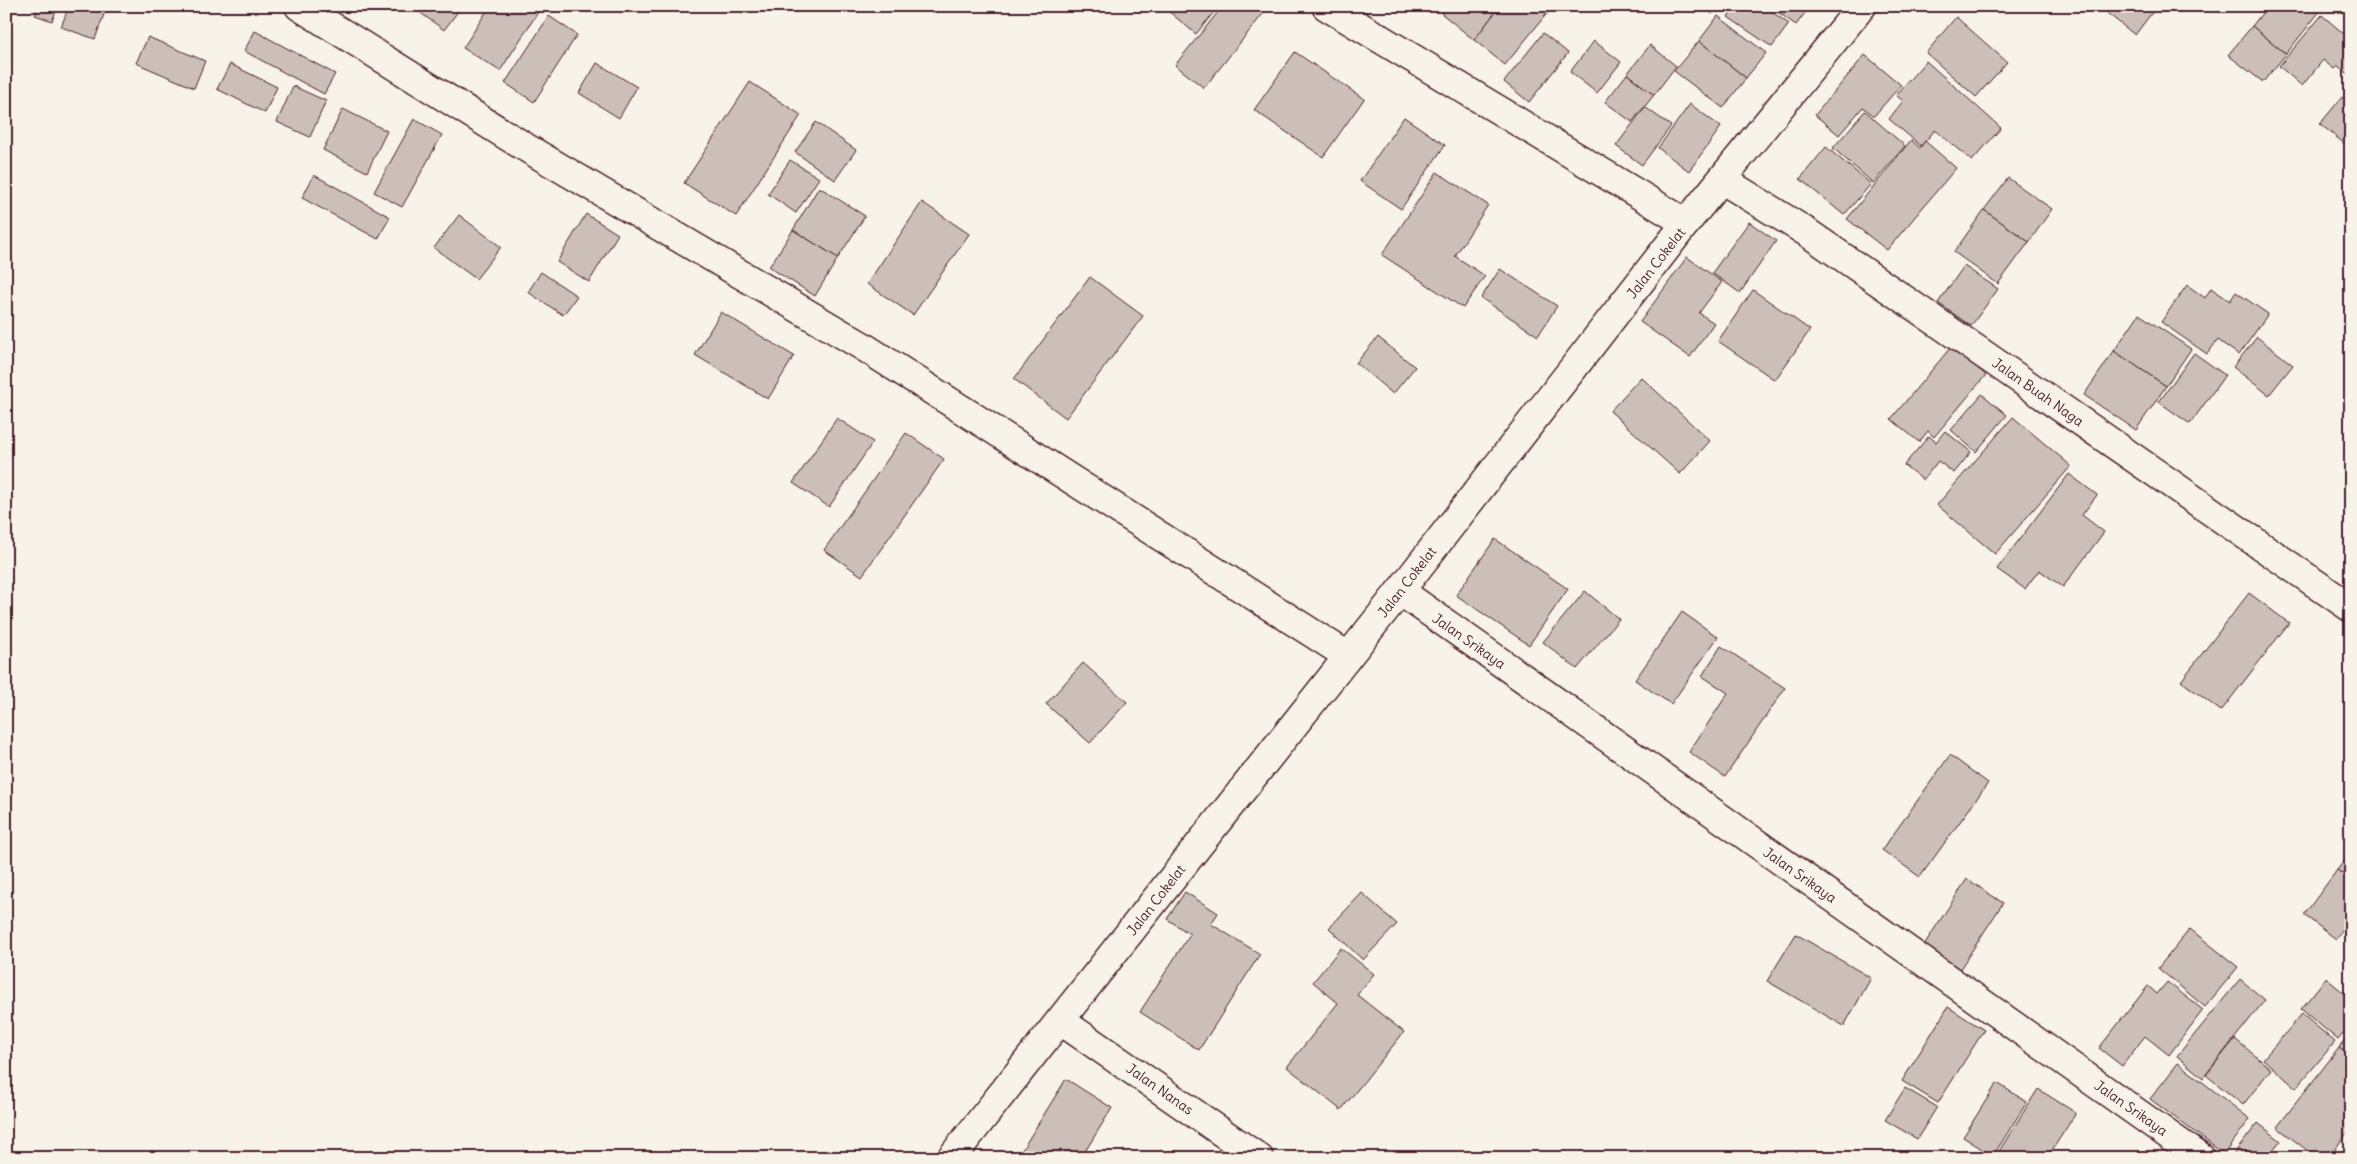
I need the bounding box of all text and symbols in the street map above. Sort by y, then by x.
street label: Jalan Cokelat [1623,224,1689,302]
street label: Jalan Buah Naga [1989,354,2087,430]
street label: Jalan Cokelat [1374,543,1440,621]
street label: Jalan Srikaya [1429,609,1509,673]
street label: Jalan Srikaya [1760,843,1840,907]
street label: Jalan Cokelat [1123,861,1189,939]
street label: Jalan Nanas [1123,1059,1197,1119]
street label: Jalan Srikaya [2091,1076,2171,1140]

